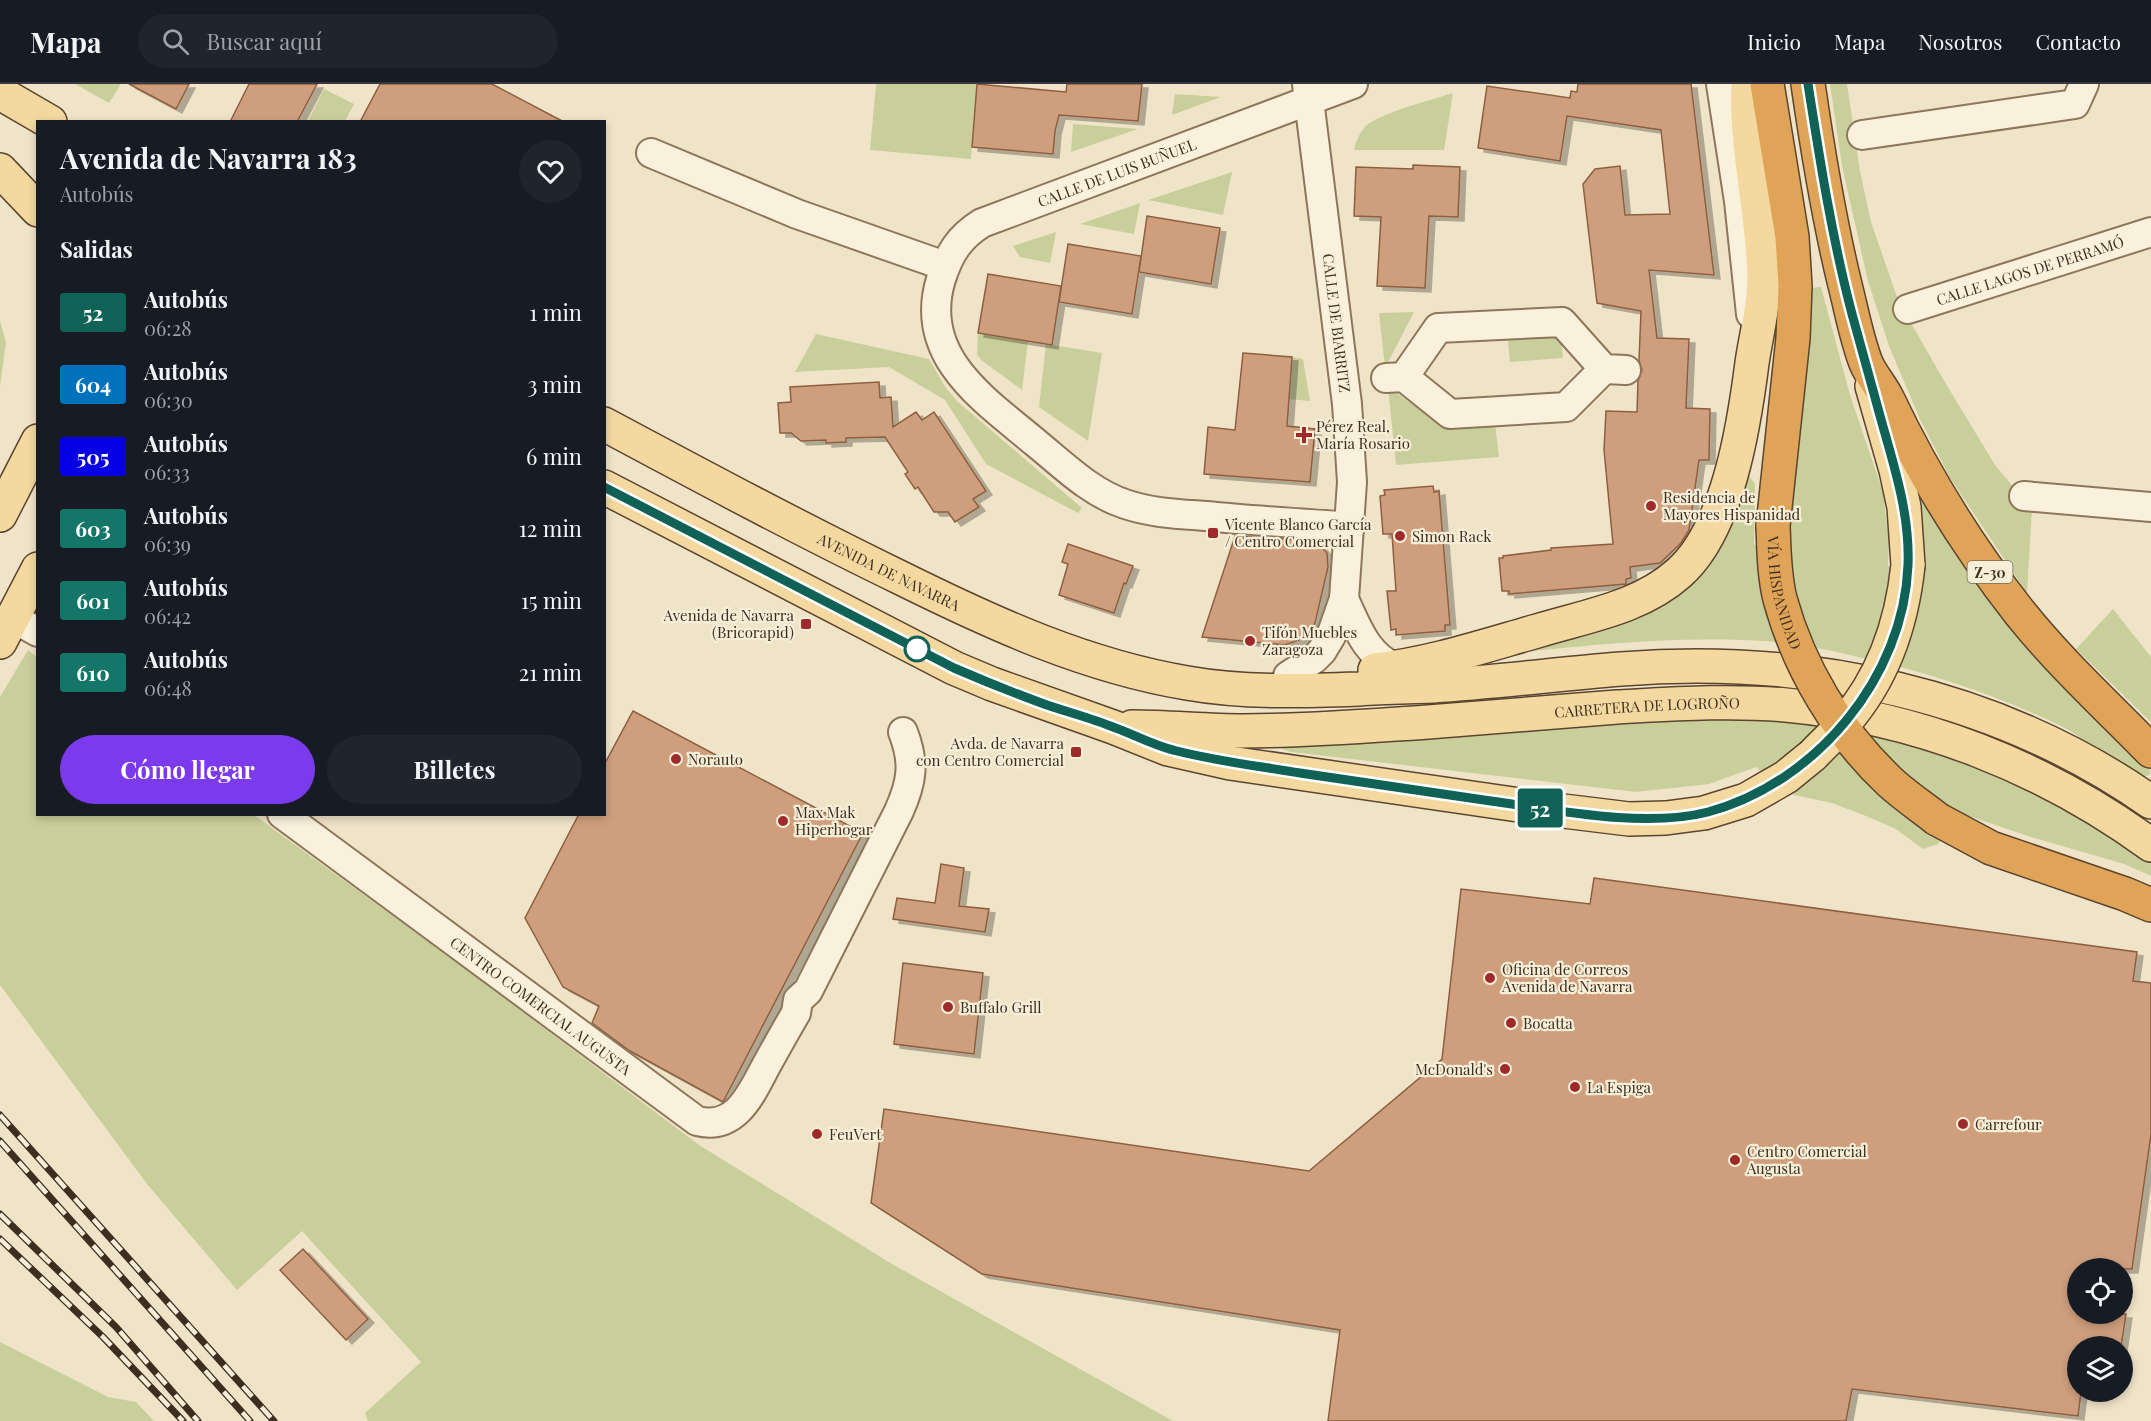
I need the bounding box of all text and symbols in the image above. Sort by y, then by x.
search box [138,14,558,68]
text: Mapa [30,23,102,60]
icon: search [159,25,192,58]
text: Buscar aquí [207,26,322,56]
text: Inicio [1747,27,1801,55]
text: Mapa [1834,27,1885,55]
text: Nosotros [1918,27,2002,55]
text: Contacto [2035,27,2121,55]
street label: CALLE DE LUIS BUÑUEL [1035,134,1199,211]
text: Avenida de Navarra 183 [60,139,357,176]
button: heart [519,140,582,203]
text: Autobús [60,180,133,207]
street label: CALLE LAGOS DE PERRAMÓ [1934,231,2126,309]
text: Salidas [60,234,133,264]
street label: CALLE DE BIARRITZ [1319,252,1355,394]
text: Autobús [144,284,228,314]
text: 1 min [529,297,582,327]
text: 52 [83,298,103,326]
text: 06:28 [144,314,192,341]
text: Autobús [144,356,228,386]
text: 3 min [527,369,582,399]
text: 604 [75,370,111,398]
text: 06:30 [144,386,193,413]
place label: Pérez Real, María Rosario [1316,416,1410,453]
text: Autobús [144,428,228,458]
marker: Pérez Real, María Rosario [1297,428,1311,442]
text: 6 min [526,441,582,471]
text: 505 [77,442,109,470]
text: 06:33 [144,458,190,485]
place label: Residencia de Mayores Hispanidad [1663,487,1801,524]
marker: Residencia de Mayores Hispanidad [1644,499,1658,513]
text: Autobús [144,500,228,530]
text: 12 min [519,513,582,543]
text: 603 [75,514,111,542]
place label: Vicente Blanco García / Centro Comercial [1224,514,1372,551]
marker: Vicente Blanco García / Centro Comercial [1206,526,1220,540]
place label: Simon Rack [1412,526,1492,546]
street label: AVENIDA DE NAVARRA [814,528,964,615]
marker: Simon Rack [1393,529,1407,543]
text: 06:39 [144,530,191,557]
street label: VÍA HISPANIDAD [1763,535,1807,652]
road number: Z-30 [1968,561,2012,583]
text: Autobús [144,572,228,602]
text: 15 min [521,585,582,615]
text: 601 [76,586,110,614]
text: 06:42 [144,602,191,629]
place label: Avenida de Navarra (Bricorapid) [662,605,795,642]
marker: Avenida de Navarra (Bricorapid) [799,617,813,631]
place label: Tifón Muebles Zaragoza [1262,622,1357,659]
marker: Tifón Muebles Zaragoza [1243,634,1257,648]
unlabelled marker [904,636,930,662]
text: Autobús [144,644,228,674]
text: 21 min [519,657,582,687]
text: 610 [76,658,110,686]
text: 06:48 [144,674,192,701]
street label: CARRETERA DE LOGROÑO [1553,693,1740,722]
place label: Avda. de Navarra con Centro Comercial [916,733,1065,770]
button: Cómo llegar [60,735,315,804]
button: Billetes [327,735,582,804]
marker: Avda. de Navarra con Centro Comercial [1069,745,1083,759]
place label: Norauto [688,749,743,769]
marker: Norauto [669,752,683,766]
line badge: 52 [1513,788,1567,828]
text: 52 [1530,794,1550,822]
place label: Max Mak Hiperhogar [795,802,873,839]
marker: Max Mak Hiperhogar [776,814,790,828]
street label: CENTRO COMERCIAL AUGUSTA [446,932,636,1079]
place label: Oficina de Correos Avenida de Navarra [1501,959,1633,996]
marker: Oficina de Correos Avenida de Navarra [1483,971,1497,985]
place label: Buffalo Grill [960,997,1042,1017]
marker: Buffalo Grill [941,1000,955,1014]
place label: Bocatta [1523,1013,1573,1033]
marker: Bocatta [1504,1016,1518,1030]
place label: McDonald's [1415,1059,1493,1079]
marker: McDonald's [1498,1062,1512,1076]
place label: La Espiga [1587,1077,1652,1097]
marker: La Espiga [1568,1080,1582,1094]
place label: Carrefour [1975,1114,2042,1134]
marker: Carrefour [1956,1117,1970,1131]
place label: FeuVert [829,1124,882,1144]
marker: FeuVert [810,1127,824,1141]
place label: Centro Comercial Augusta [1746,1141,1867,1178]
marker: Centro Comercial Augusta [1728,1153,1742,1167]
map controls [2067,1258,2133,1402]
button: locate [2067,1258,2133,1324]
button: layers [2067,1336,2133,1402]

